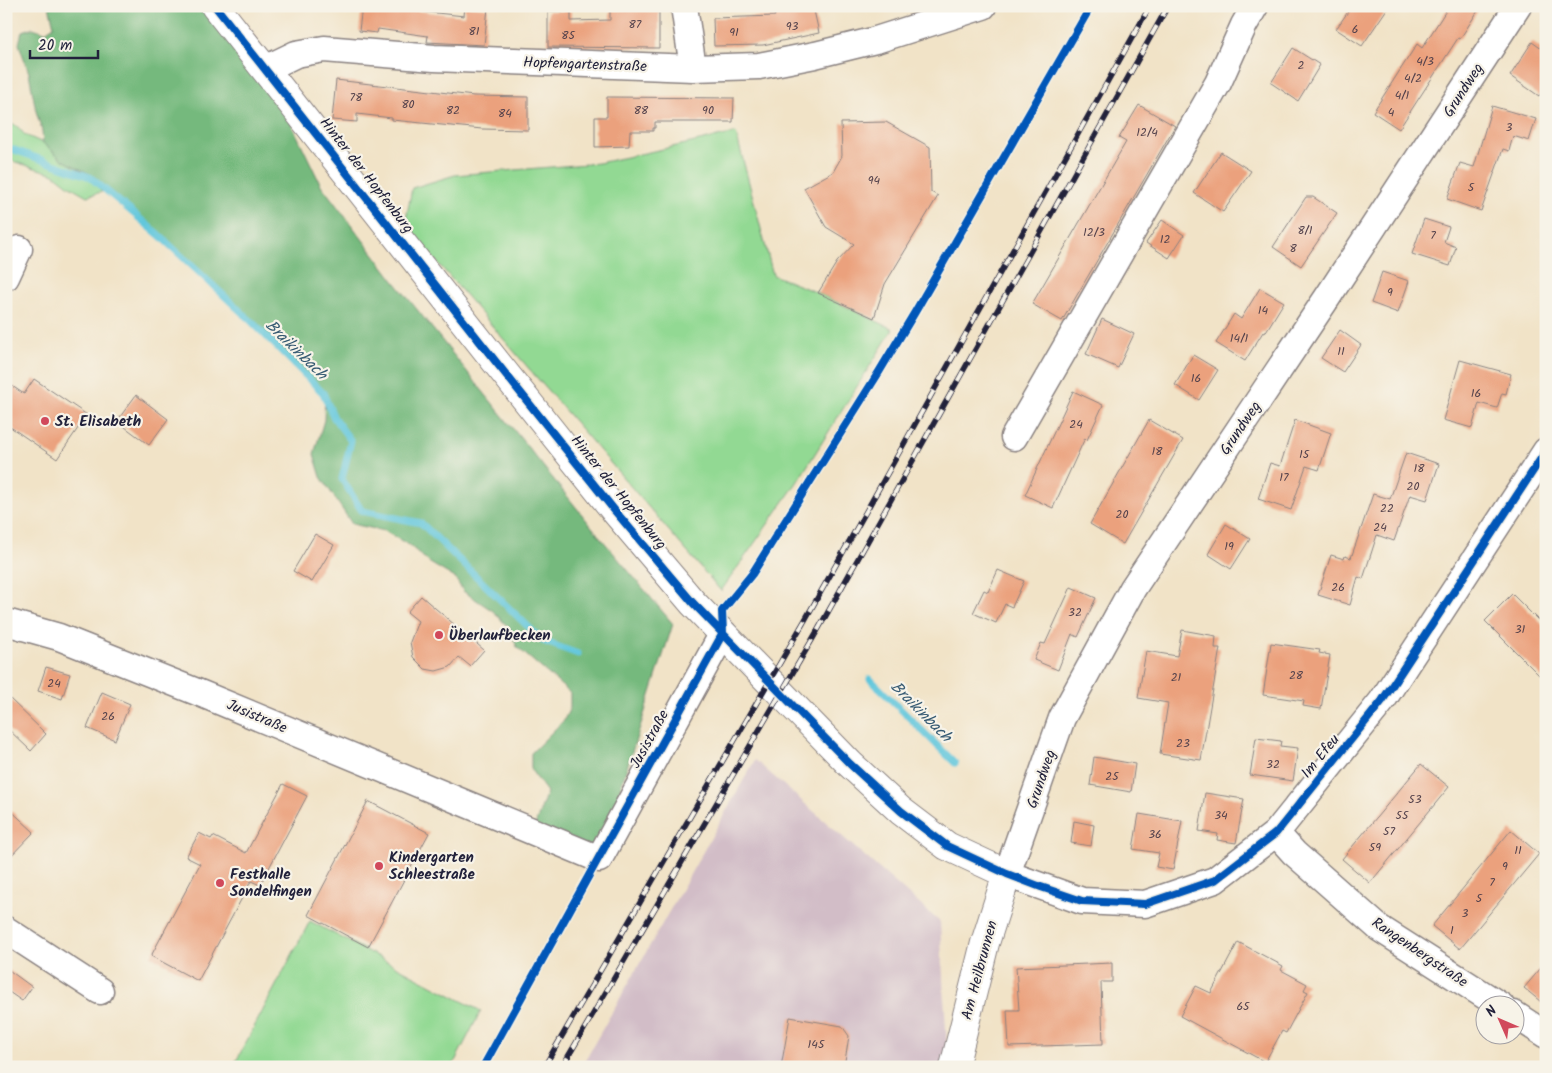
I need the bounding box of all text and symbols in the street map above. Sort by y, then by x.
house number: 87 [629,15,642,34]
house number: 93 [786,17,798,36]
house number: 6 [1352,20,1358,39]
house number: 81 [469,22,480,41]
house number: 91 [729,23,739,42]
house number: 85 [561,26,576,45]
scale bar [30,28,98,60]
text: 20 m [38,34,72,58]
street label: Hopfengartenstraße [523,51,647,79]
house number: 4/3 [1416,52,1434,71]
house number: 2 [1298,56,1305,75]
street label: Grundweg [1437,59,1490,123]
house number: 4/2 [1404,69,1422,88]
house number: 4/1 [1395,86,1410,105]
house number: 78 [350,88,363,107]
house number: 80 [401,95,415,114]
house number: 82 [446,101,460,120]
house number: 88 [634,101,649,120]
house number: 90 [702,101,714,120]
house number: 4 [1388,103,1395,122]
house number: 84 [498,104,512,123]
street label: Hinter der Hopfenburg [313,112,419,239]
house number: 3 [1506,118,1513,137]
house number: 12/4 [1136,123,1158,142]
house number: 94 [868,171,881,190]
house number: 5 [1468,178,1476,197]
house number: 8/1 [1297,221,1313,240]
house number: 12/3 [1083,223,1105,242]
house number: 7 [1430,226,1436,245]
house number: 12 [1160,230,1170,249]
house number: 8 [1289,239,1297,258]
house number: 9 [1387,283,1393,302]
house number: 14 [1258,301,1269,320]
water label: Braikinbach [259,314,334,387]
house number: 14/1 [1230,329,1248,348]
house number: 11 [1337,342,1345,361]
house number: 16 [1191,369,1201,388]
house number: 16 [1471,384,1481,403]
street label: Grundweg [1214,397,1268,460]
place label: St. Elisabeth [55,410,141,434]
marker: St. Elisabeth [39,415,51,427]
house number: 24 [1069,415,1083,434]
street label: Hinter der Hopfenburg [564,430,672,555]
house number: 18 [1152,442,1163,461]
house number: 15 [1299,445,1311,464]
house number: 18 [1414,459,1425,478]
house number: 17 [1279,468,1289,487]
house number: 20 [1407,477,1419,496]
house number: 22 [1380,499,1394,518]
house number: 20 [1116,505,1128,524]
house number: 24 [1373,518,1387,537]
house number: 19 [1224,537,1234,556]
house number: 26 [1331,578,1345,597]
house number: 32 [1068,603,1082,622]
house number: 31 [1515,620,1526,639]
place label: Überlaufbecken [449,624,551,648]
marker: Überlaufbecken [433,629,445,641]
house number: 28 [1289,666,1304,685]
house number: 21 [1171,668,1182,687]
house number: 24 [47,674,61,693]
water label: Braikinbach [884,676,958,750]
street label: Jusistraße [223,693,291,741]
street label: Jusistraße [624,706,676,773]
house number: 26 [101,707,115,726]
street label: Im Efeu [1295,729,1346,784]
house number: 23 [1176,734,1190,753]
street label: Grundweg [1021,747,1063,812]
house number: 32 [1266,755,1280,774]
house number: 25 [1105,767,1120,786]
house number: 53 [1408,790,1422,809]
house number: 34 [1214,806,1228,825]
house number: 55 [1396,806,1410,825]
house number: 57 [1383,822,1395,841]
house number: 36 [1148,825,1162,844]
house number: 59 [1369,838,1381,857]
house number: 11 [1514,841,1522,860]
place label: Kindergarten Schleestraße [389,846,476,887]
house number: 9 [1502,857,1508,876]
marker: Kindergarten Schleestraße [373,860,385,872]
place label: Festhalle Sondelfingen [230,863,312,904]
house number: 7 [1489,873,1495,892]
marker: Festhalle Sondelfingen [214,877,226,889]
house number: 5 [1476,889,1484,908]
house number: 3 [1462,904,1469,923]
street label: Rangenbergstraße [1366,912,1473,994]
street label: Am Heilbrunnen [955,918,1005,1023]
house number: 1 [1450,921,1454,940]
north arrow [1474,996,1524,1046]
house number: 65 [1236,997,1251,1016]
text: N [1481,1000,1503,1022]
house number: 145 [808,1035,826,1054]

